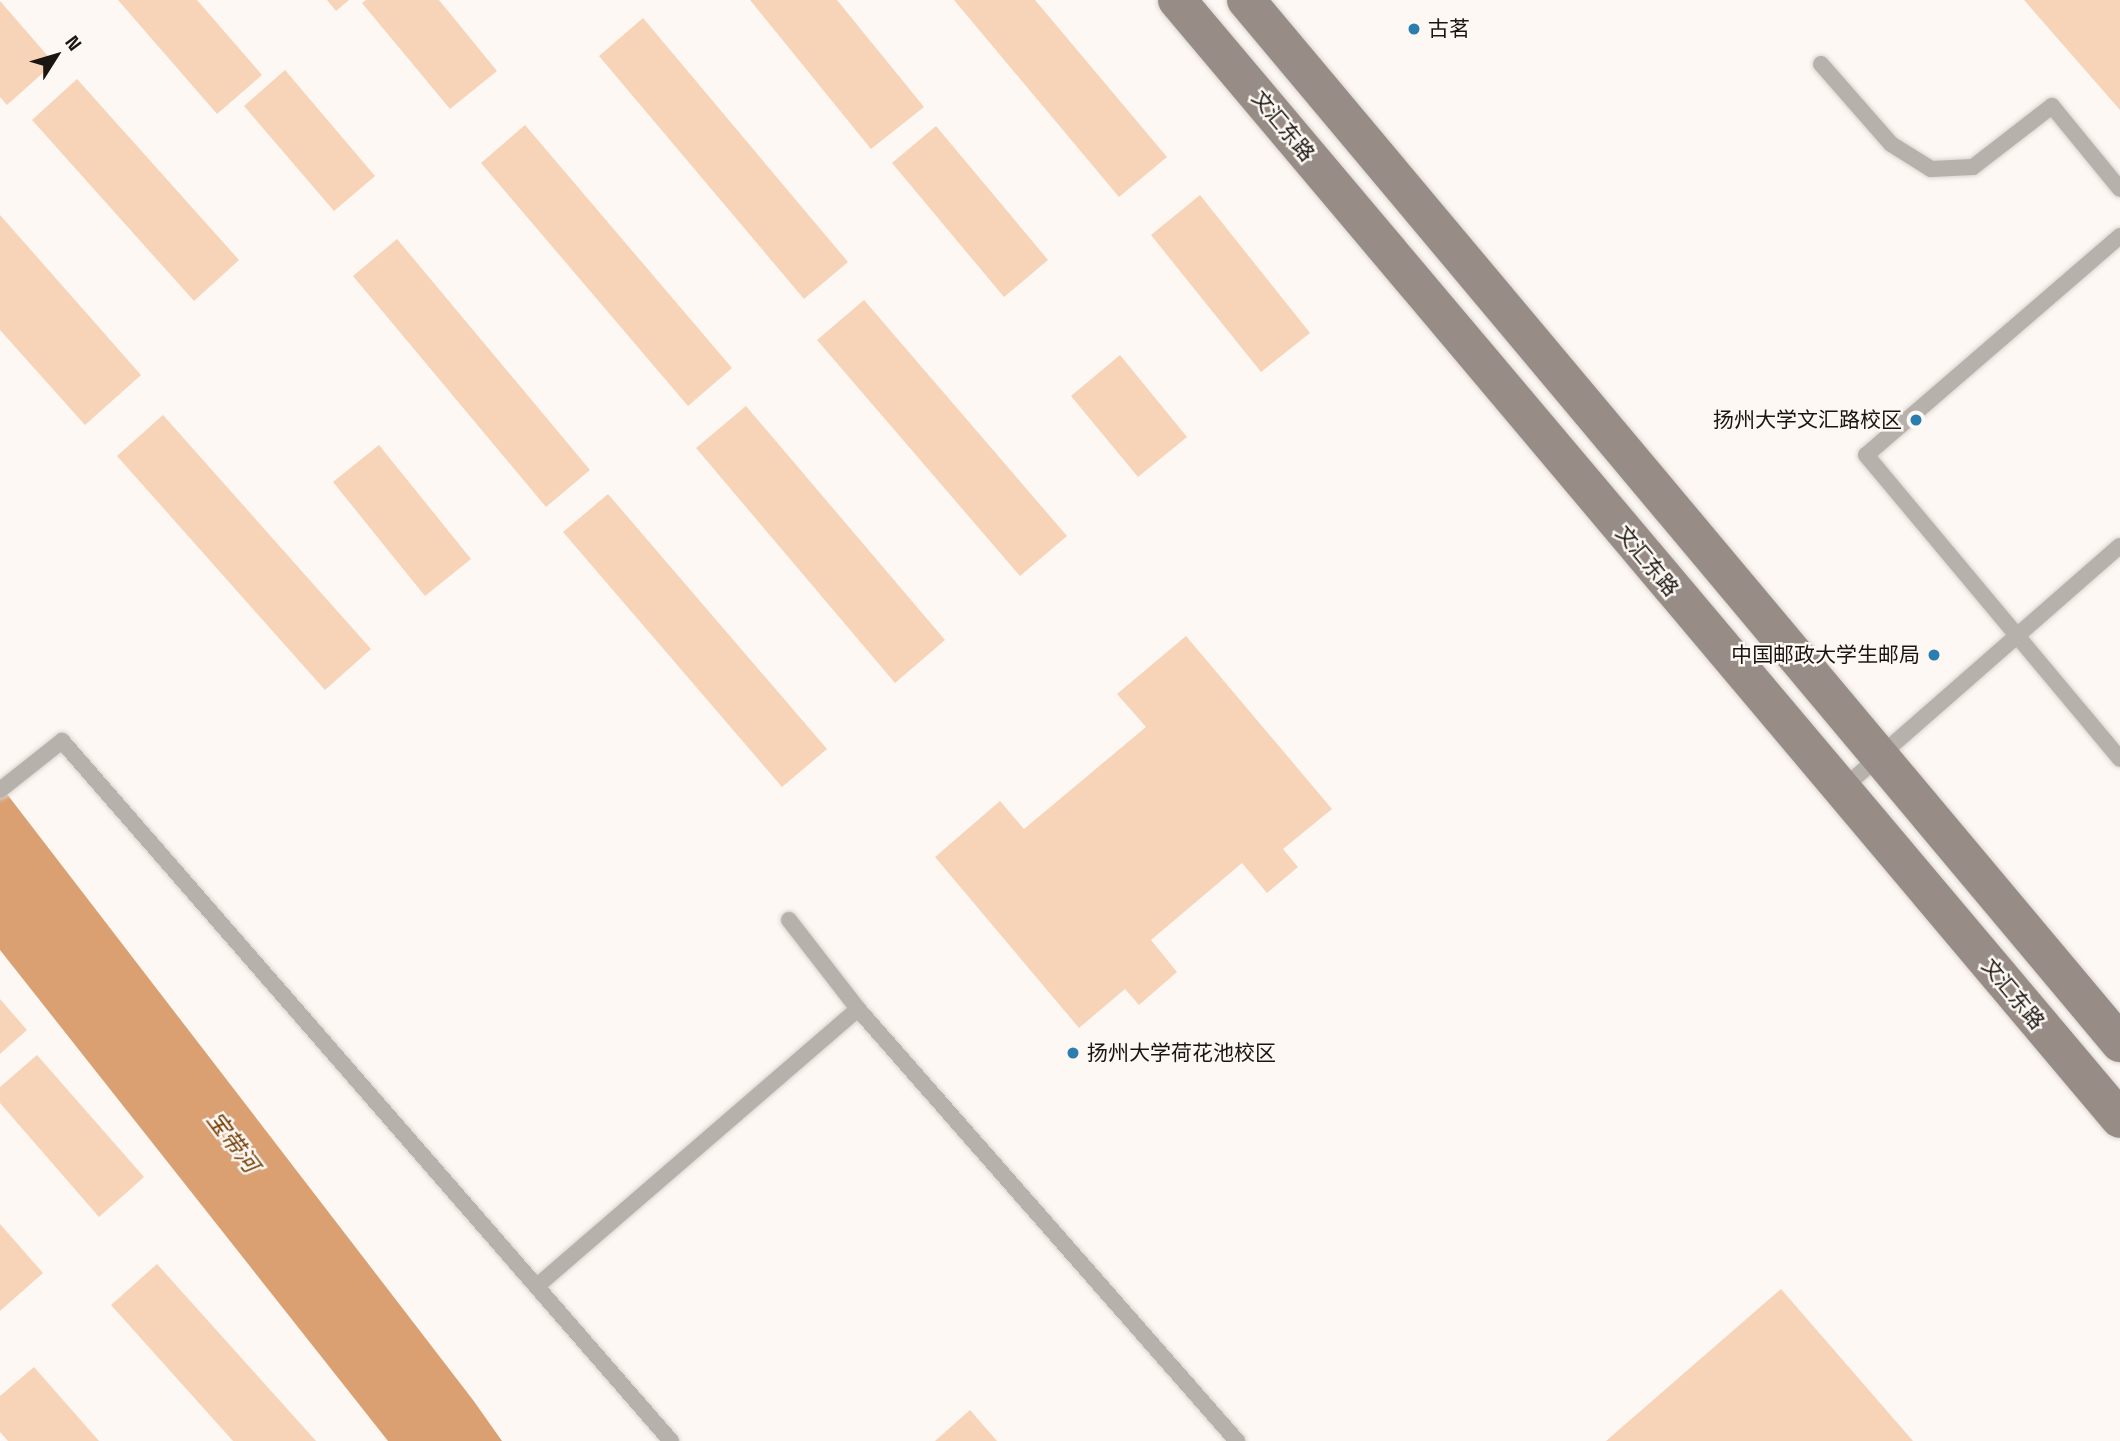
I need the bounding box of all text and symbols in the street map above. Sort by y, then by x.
place label: 古茗 [1428,16,1470,42]
north arrow [21,21,91,91]
marker: 古茗 [1406,21,1422,37]
text: N [59,30,87,56]
street label: 文汇东路 [1246,86,1320,166]
place label: 扬州大学文汇路校区 [1713,407,1902,433]
marker: 扬州大学文汇路校区 [1908,412,1924,428]
street label: 文汇东路 [1610,521,1684,601]
place label: 中国邮政大学生邮局 [1731,642,1920,668]
marker: 中国邮政大学生邮局 [1926,647,1942,663]
street label: 文汇东路 [1976,954,2050,1034]
place label: 扬州大学荷花池校区 [1087,1040,1276,1066]
marker: 扬州大学荷花池校区 [1065,1045,1081,1061]
water label: 宝带河 [201,1106,265,1178]

